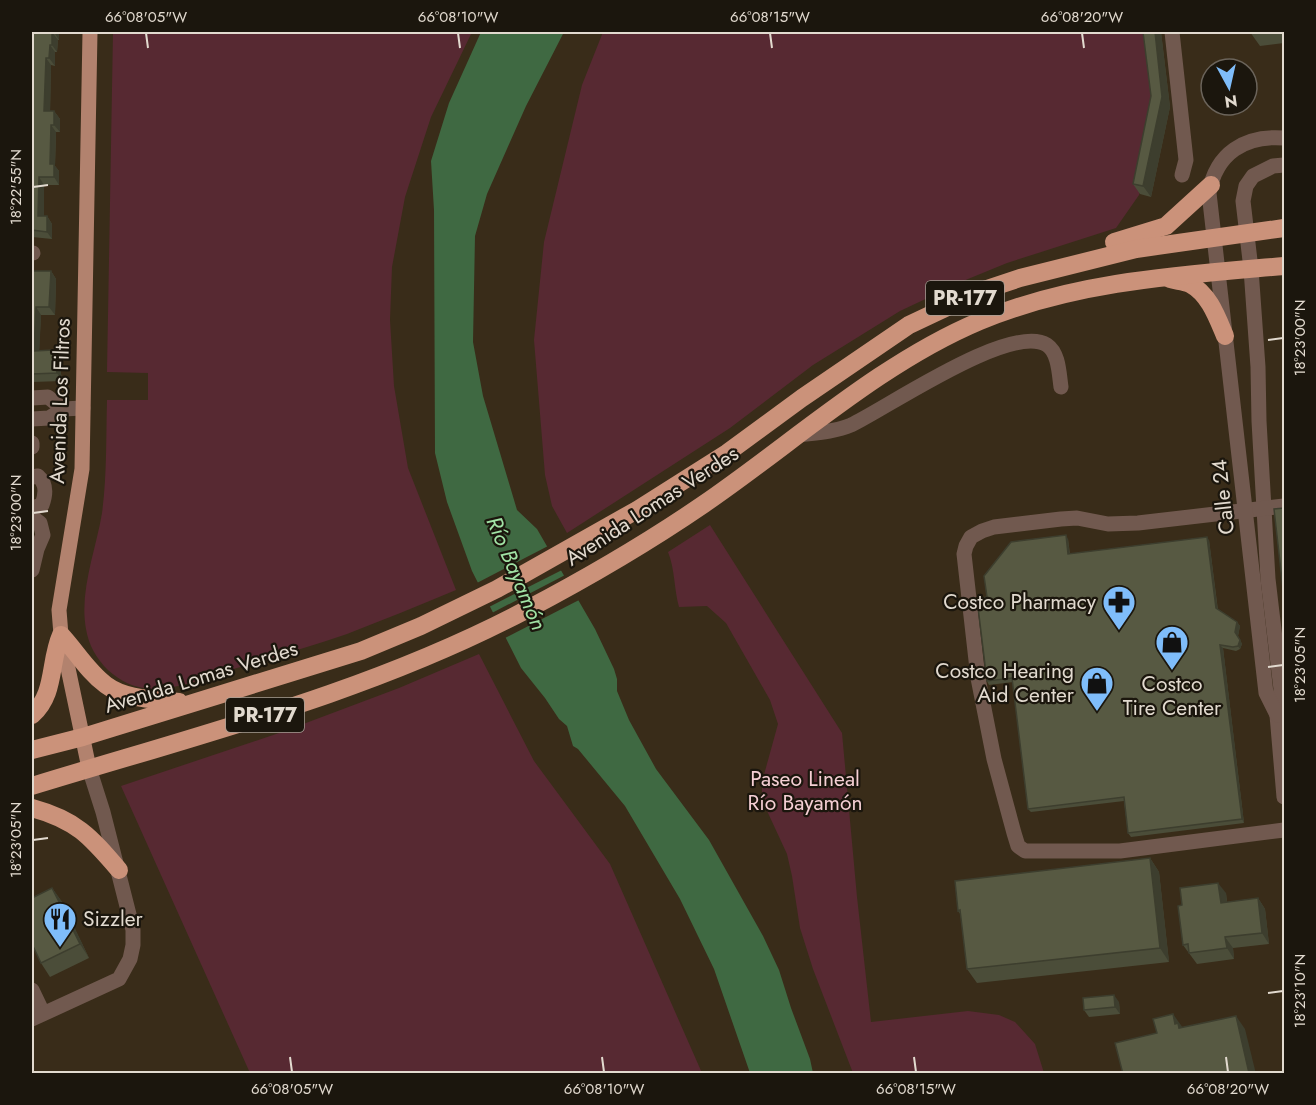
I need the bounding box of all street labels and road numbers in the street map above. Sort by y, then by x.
road number: PR-177 [926,281,1004,315]
street label: Avenida Los Filtros [42,318,78,484]
street label: Avenida Lomas Verdes [560,439,744,573]
street label: Calle 24 [1204,458,1242,536]
street label: Avenida Lomas Verdes [100,633,302,721]
road number: PR-177 [226,698,304,732]

